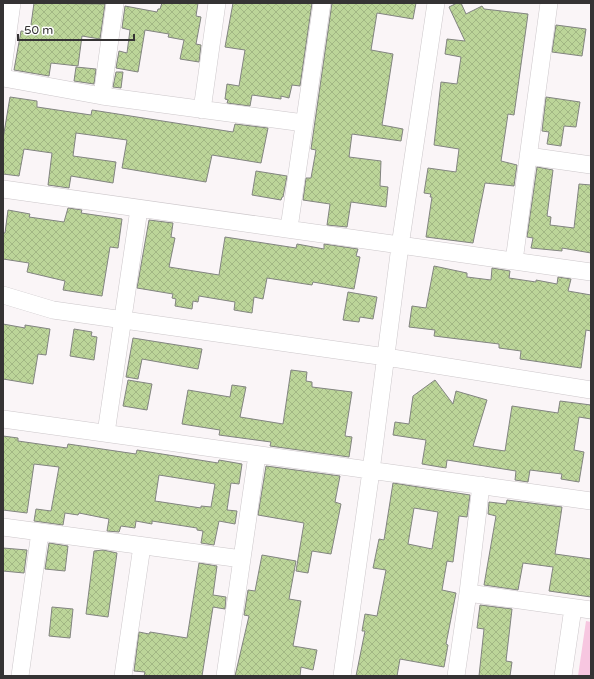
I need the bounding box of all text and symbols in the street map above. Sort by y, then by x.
scale bar [18,16,134,42]
text: 50 m [24,23,53,37]

